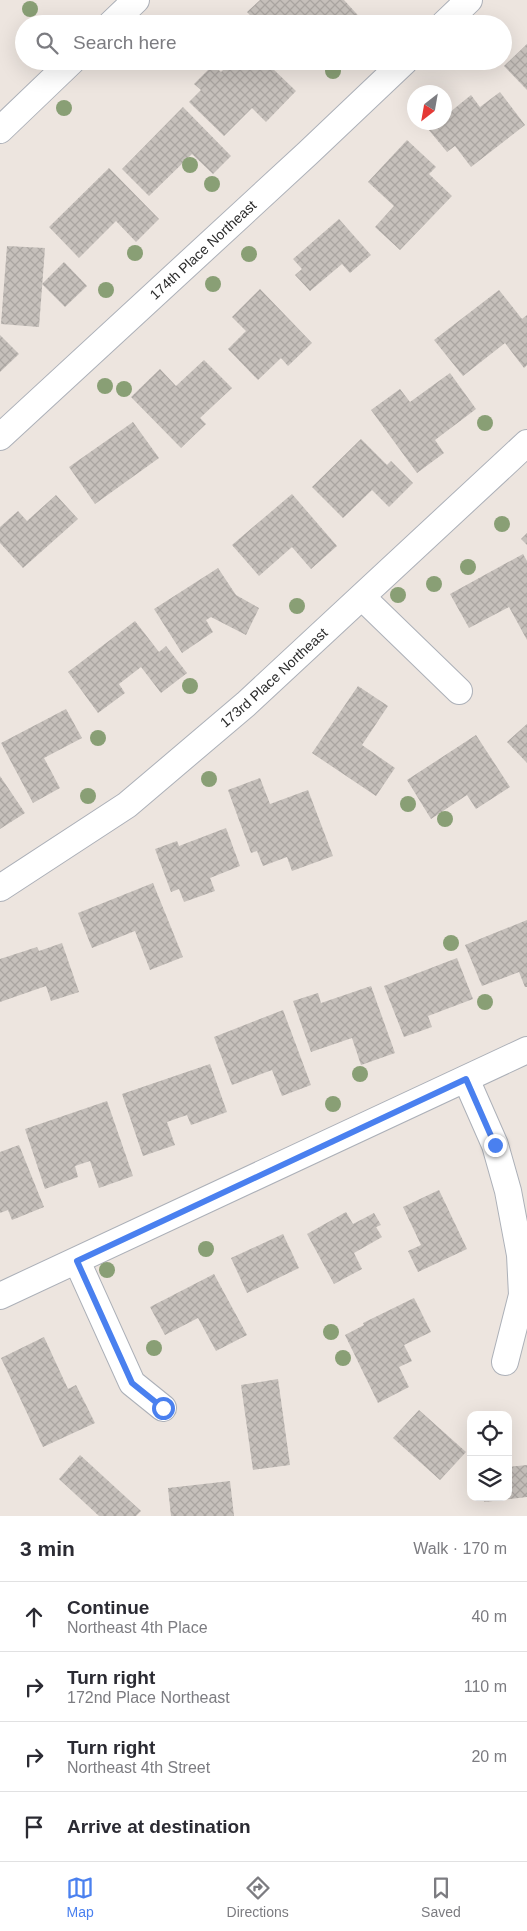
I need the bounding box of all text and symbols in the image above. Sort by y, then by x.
search box [15,15,512,70]
icon: search [33,29,61,57]
text: Search here [73,32,177,53]
north arrow [407,85,452,130]
street label: 174th Place Northeast [147,197,259,303]
street label: 173rd Place Northeast [217,625,331,731]
route end [484,1134,507,1157]
route start [152,1397,175,1420]
map controls [467,1411,512,1501]
button: locate [467,1411,512,1456]
button: layers [467,1456,512,1501]
text: 3 min [20,1537,75,1560]
text: Walk · 170 m [413,1540,507,1557]
text: Continue [67,1597,149,1618]
icon: ahead [20,1603,48,1631]
text: 40 m [471,1608,507,1625]
text: Northeast 4th Place [67,1619,208,1636]
text: Turn right [67,1667,155,1688]
icon: right [20,1673,48,1701]
text: 110 m [464,1678,507,1695]
text: 172nd Place Northeast [67,1689,230,1706]
text: Turn right [67,1737,155,1758]
icon: right [20,1743,48,1771]
text: 20 m [471,1748,507,1765]
text: Northeast 4th Street [67,1759,210,1776]
icon: arrive [20,1813,48,1841]
text: Arrive at destination [67,1816,251,1837]
tab: Map [66,1874,94,1920]
tab: Directions [227,1874,289,1920]
tab: Saved [421,1874,461,1920]

